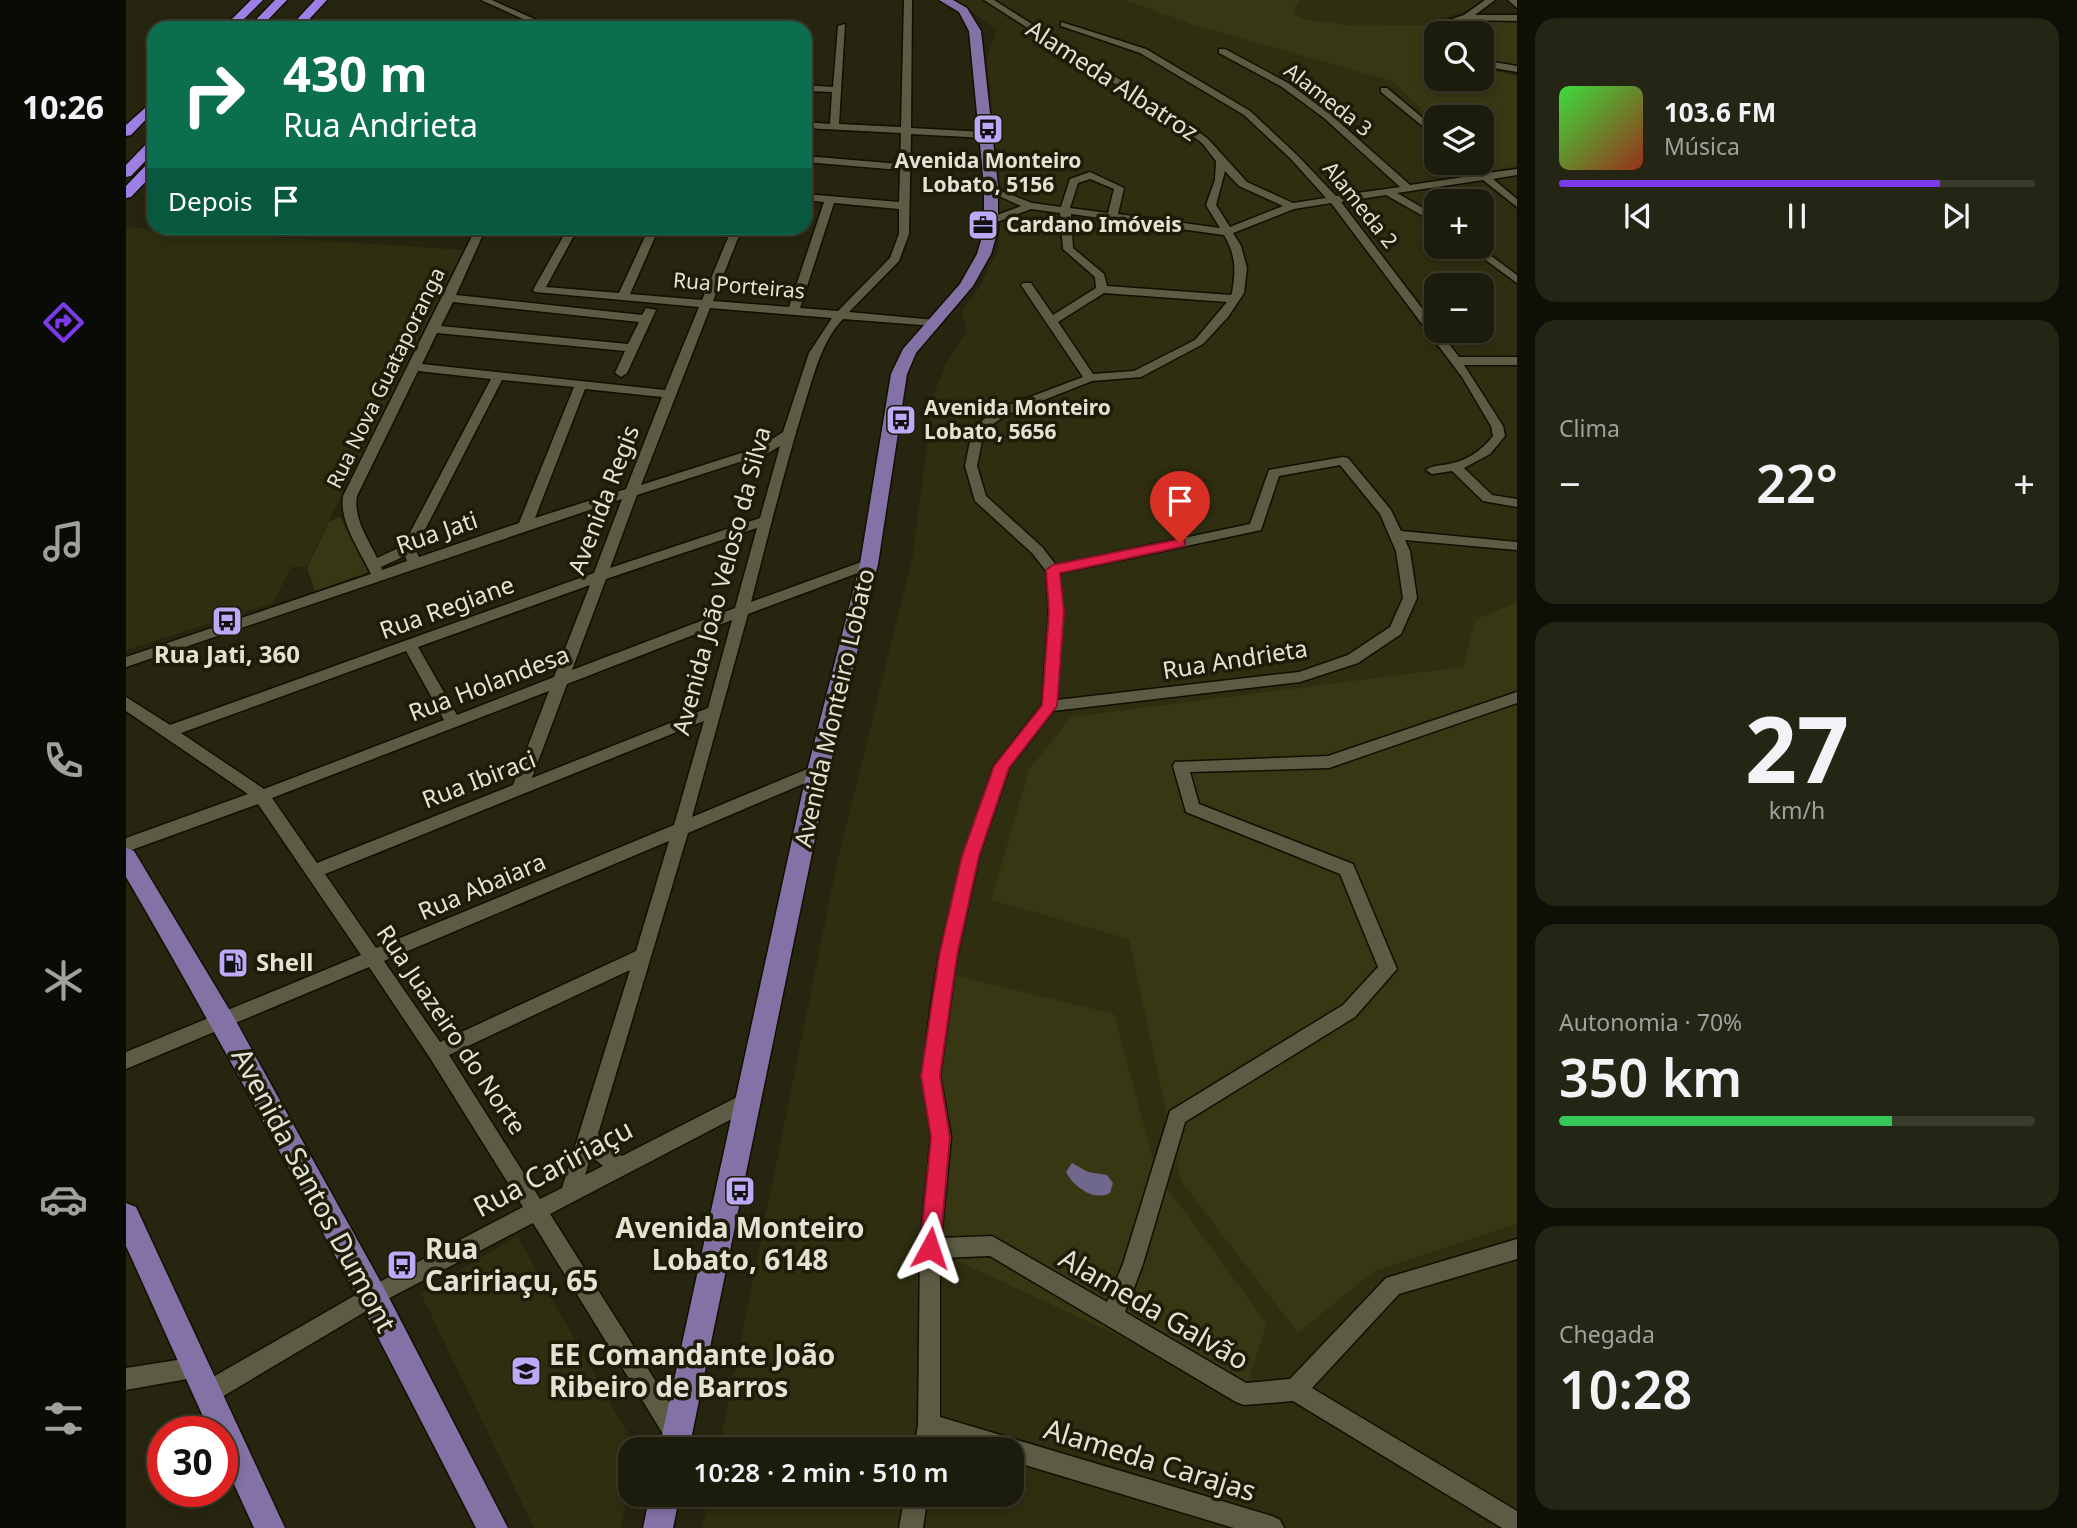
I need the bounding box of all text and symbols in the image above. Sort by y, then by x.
street label: Alameda Albatroz [1020,12,1205,148]
map controls [1424,21,1494,343]
button: search [1424,21,1494,91]
text: 430 m [283,40,428,106]
icon: right [168,49,259,140]
street label: Alameda 3 [1279,56,1378,142]
text: 10:26 [22,85,104,128]
text: 103.6 FM [1664,94,1776,130]
text: Rua Andrieta [283,103,478,146]
button: layers [1424,105,1494,175]
bus stop icon: Avenida Monteiro Lobato, 5156 [971,112,1005,146]
text: Música [1664,130,1740,162]
place label: Avenida Monteiro Lobato, 5156 [895,146,1081,198]
street label: Alameda 2 [1317,155,1404,254]
icon: arrive [267,182,305,220]
text: Depois [168,183,253,219]
button: + [1424,189,1494,259]
icon: previous [1619,197,1657,235]
icon: pause [1778,197,1816,235]
icon: next [1937,197,1975,235]
office icon: Cardano Imóveis [966,208,1000,242]
place label: Cardano Imóveis [1006,210,1182,238]
street label: Rua Nova Guataporanga [319,263,451,493]
street label: Rua Porteiras [672,265,806,305]
button: − [1424,273,1494,343]
icon: directions [39,298,88,347]
place label: Avenida Monteiro Lobato, 5656 [924,393,1111,445]
bus stop icon: Avenida Monteiro Lobato, 5656 [884,403,918,437]
text: Clima [1559,412,1620,444]
street label: Avenida Regis [559,420,646,579]
street label: Avenida João Veloso da Silva [663,423,778,738]
text: 22° [1756,447,1838,518]
text: − [1559,457,1581,509]
text: + [2013,457,2035,509]
pin [1150,471,1210,543]
icon: arrive [1161,482,1199,520]
street label: Rua Jati [391,502,482,561]
icon: music [39,517,88,566]
street label: Avenida Monteiro Lobato [785,565,882,850]
street label: Rua Regiane [375,567,518,646]
bus stop icon: Rua Jati, 360 [210,604,244,638]
street label: Rua Andrieta [1160,631,1310,686]
place label: Rua Jati, 360 [154,637,300,670]
street label: Rua Holandesa [403,637,574,728]
text: 27 [1745,686,1849,810]
icon: phone [39,736,88,785]
street label: Rua Ibiraci [417,742,540,815]
text: km/h [1769,794,1825,826]
street label: Rua Abaiara [413,844,550,927]
street label: Rua Juazeiro do Norte [370,918,535,1140]
place label: Shell [256,945,313,978]
fuel station icon: Shell [216,946,250,980]
icon: climate [39,956,88,1005]
text: Autonomia · 70% [1559,1006,1742,1038]
street label: Avenida Santos Dumont [224,1041,406,1338]
text: 350 km [1559,1041,1742,1112]
street label: Rua Caririaçu [466,1109,639,1225]
bus stop icon: Avenida Monteiro Lobato, 6148 [723,1174,757,1208]
icon: car [39,1175,88,1224]
place label: Avenida Monteiro Lobato, 6148 [615,1208,865,1278]
position arrow [893,1211,967,1285]
place label: Rua Caririaçu, 65 [425,1229,598,1299]
street label: Alameda Galvão [1053,1238,1256,1378]
bus stop icon: Rua Caririaçu, 65 [385,1248,419,1282]
text: Chegada [1559,1318,1655,1350]
place label: EE Comandante João Ribeiro de Barros [549,1335,835,1405]
text: 10:28 [1559,1353,1692,1424]
school or university icon: EE Comandante João Ribeiro de Barros [509,1354,543,1388]
icon: filters [39,1394,88,1443]
street label: Alameda Carajas [1040,1409,1261,1509]
speed limit sign: 30 [147,1416,238,1507]
text: 10:28 · 2 min · 510 m [694,1454,948,1490]

